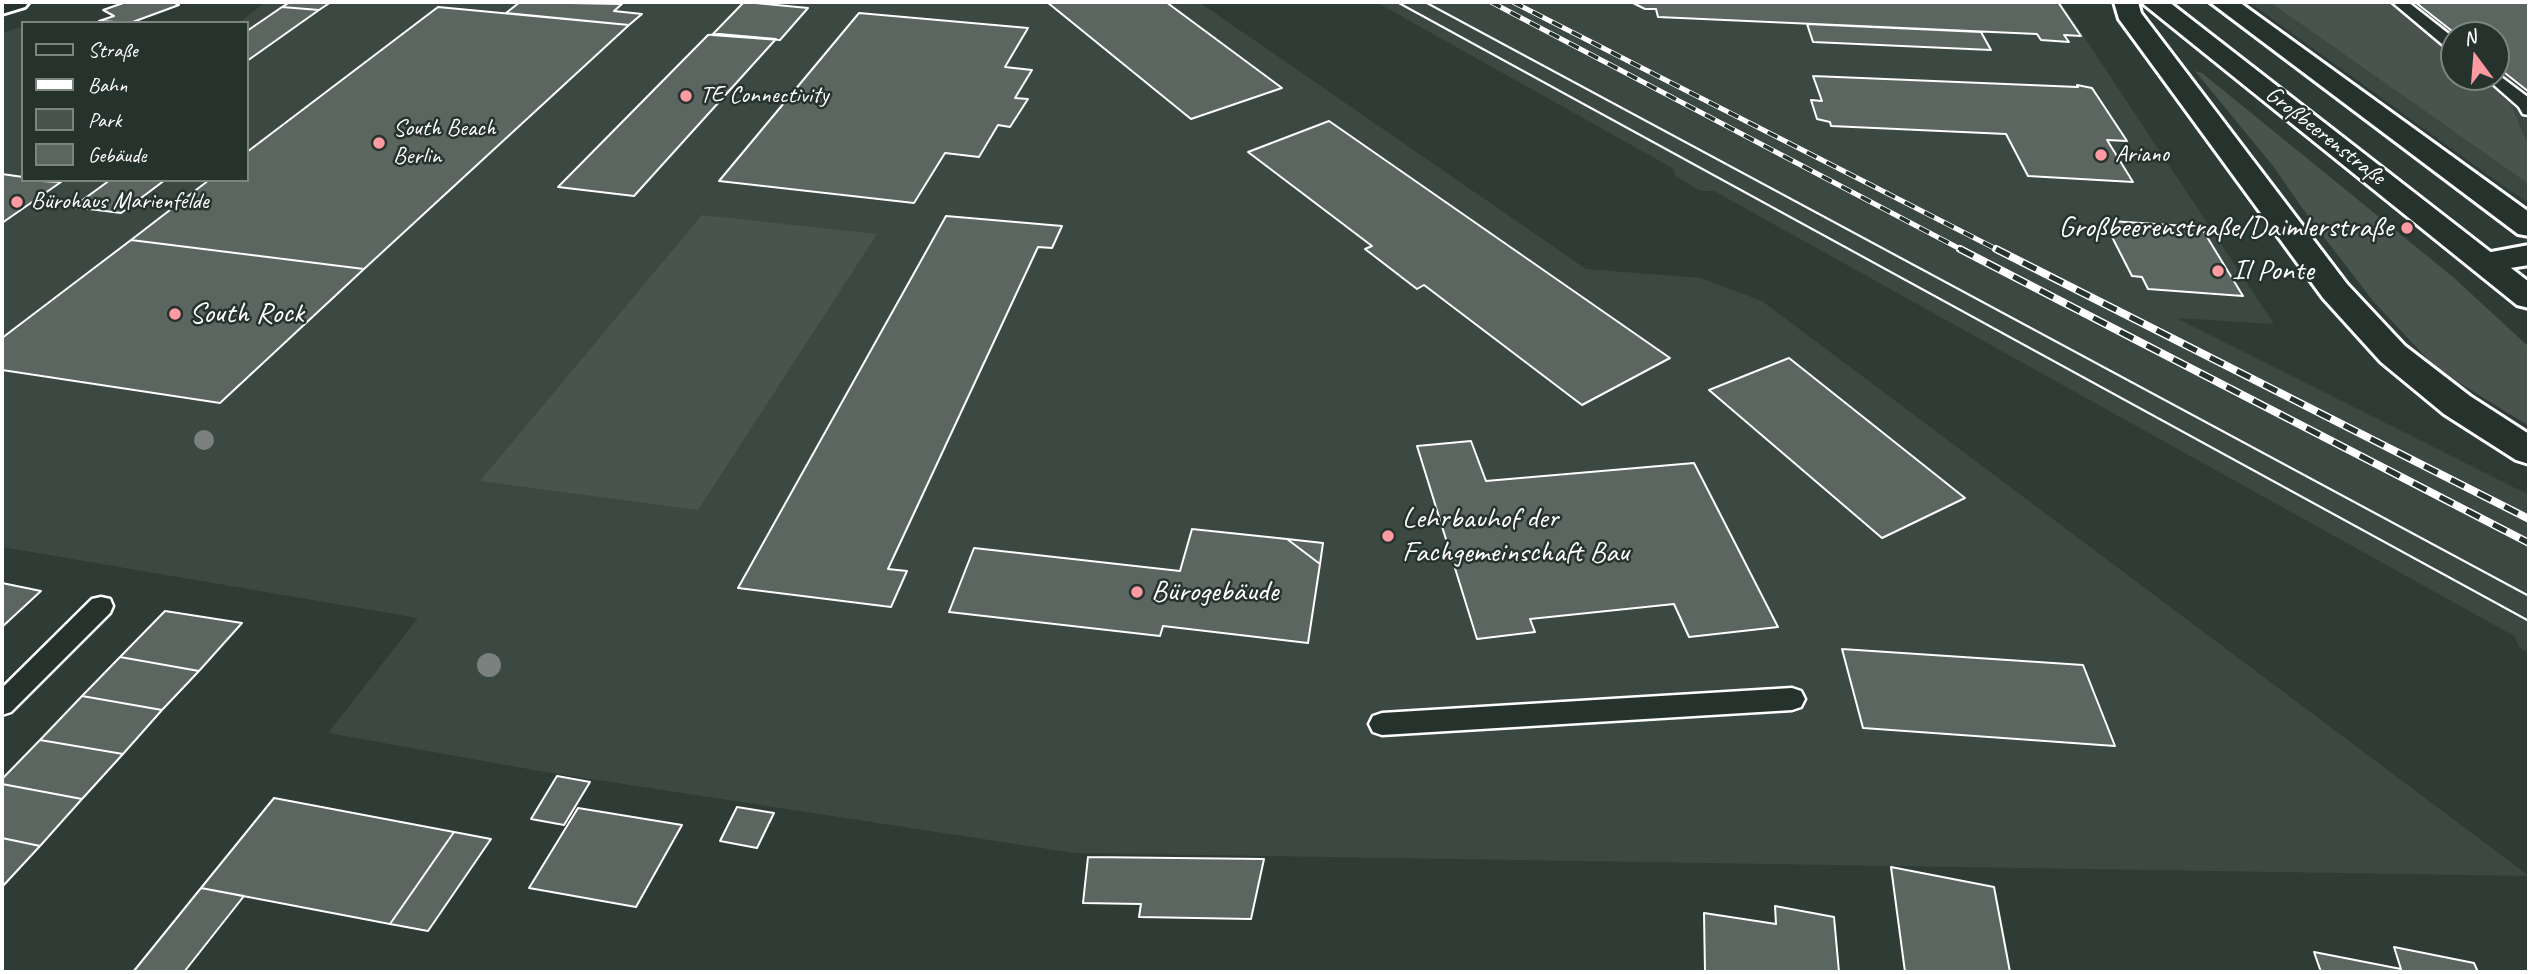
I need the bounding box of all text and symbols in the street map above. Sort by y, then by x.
legend [21,21,248,182]
north arrow [2440,21,2510,91]
text: N [2461,25,2479,51]
text: Straße [88,37,138,63]
text: Bahn [88,72,127,98]
street label: Großbeerenstraße [2259,80,2391,192]
place label: TE Connectivity [700,82,828,110]
marker: TE Connectivity [678,88,694,104]
text: Park [88,107,121,133]
place label: South Beach Berlin [393,115,496,171]
marker: South Beach Berlin [371,135,387,151]
place label: Ariano [2115,141,2169,169]
text: Gebäude [88,142,146,168]
marker: Ariano [2093,147,2109,163]
place label: Bürohaus Marienfelde [31,188,209,216]
marker: Bürohaus Marienfelde [9,194,25,210]
place label: Großbeerenstraße/Daimlerstraße [2059,210,2393,246]
marker: Großbeerenstraße/Daimlerstraße [2399,220,2415,236]
place label: Il Ponte [2232,253,2314,289]
marker: Il Ponte [2210,263,2226,279]
place label: South Rock [189,296,304,332]
marker: South Rock [167,306,183,322]
place label: Lehrbauhof der Fachgemeinschaft Bau [1402,501,1629,572]
marker: Lehrbauhof der Fachgemeinschaft Bau [1380,528,1396,544]
place label: Bürogebäude [1151,574,1278,610]
marker: Bürogebäude [1129,584,1145,600]

